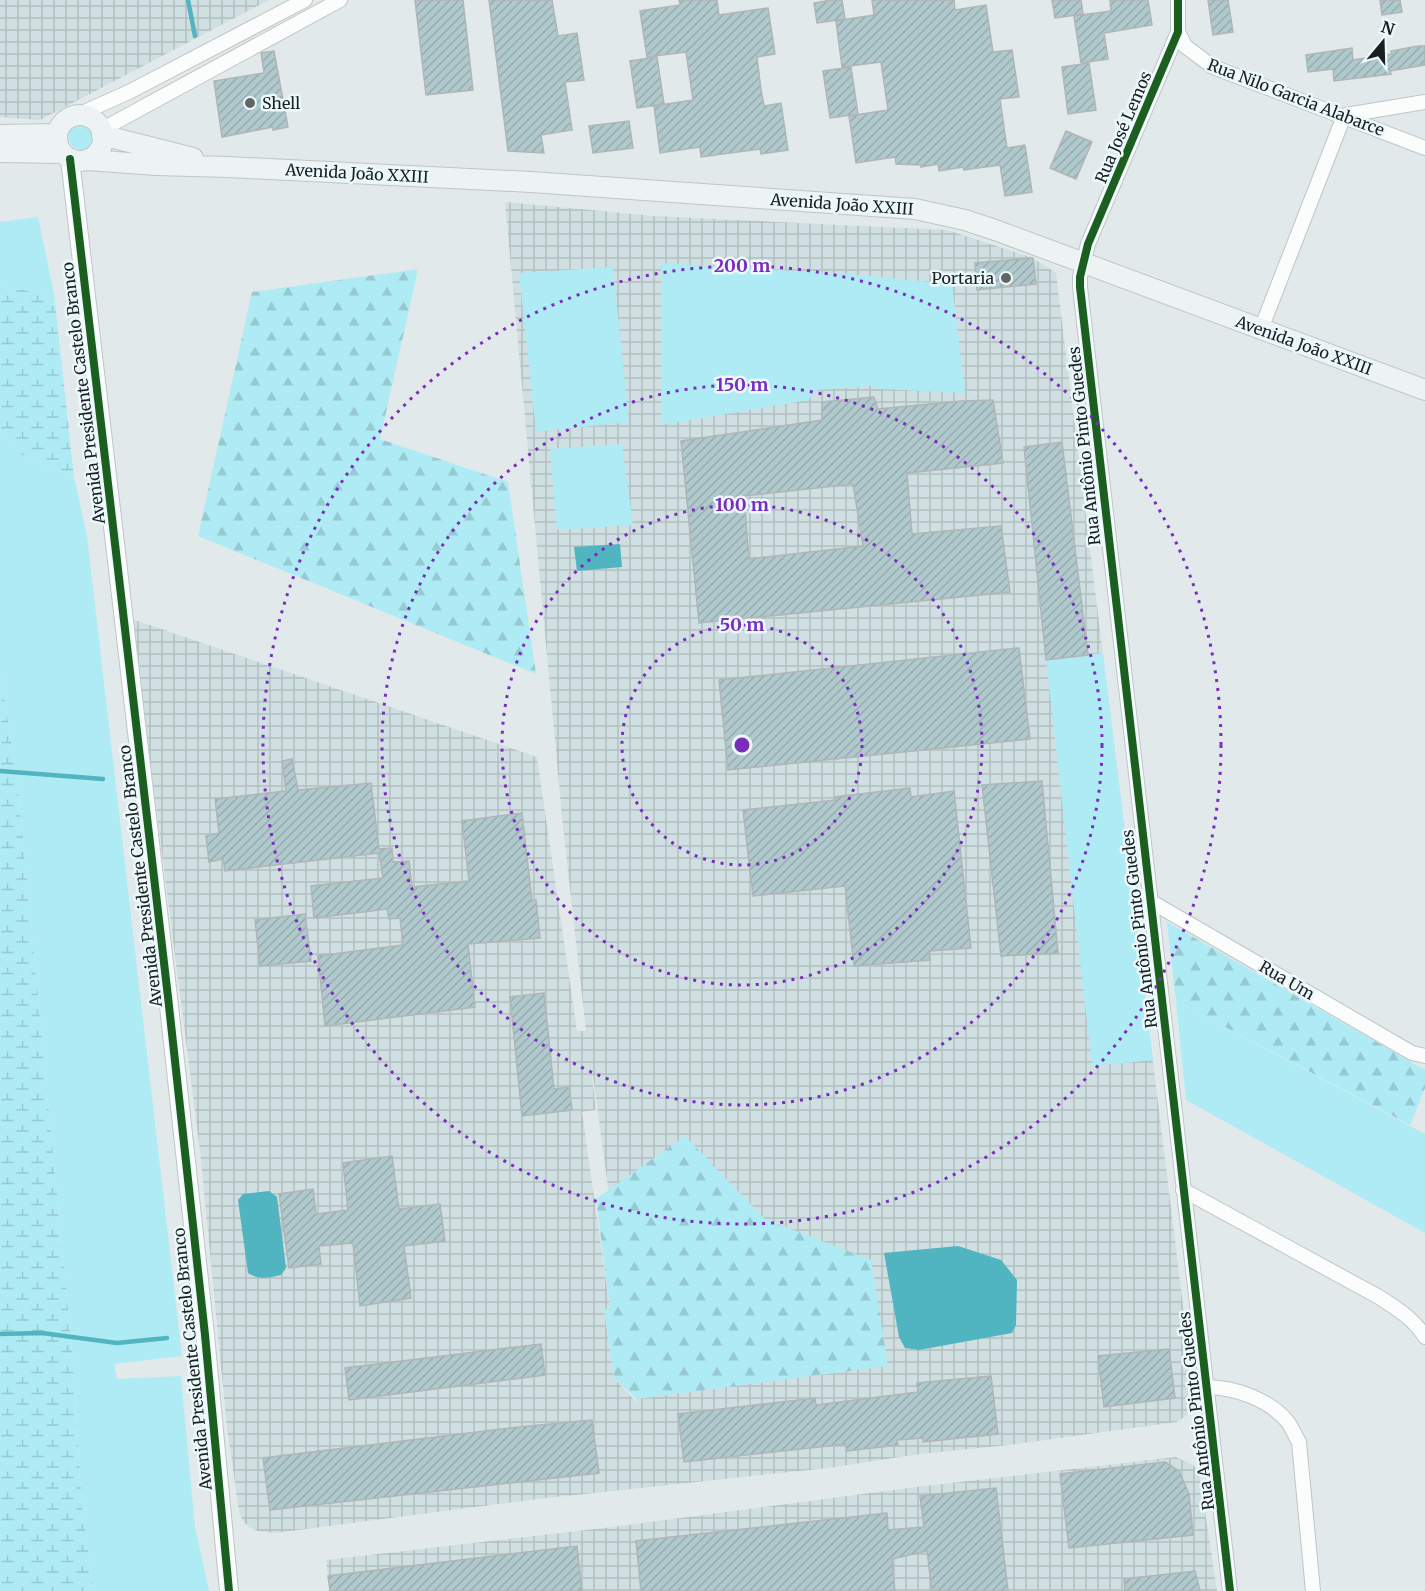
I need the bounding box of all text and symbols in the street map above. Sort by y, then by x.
north arrow [1353,12,1413,72]
text: N [1379,16,1397,39]
street label: Rua Nilo Garcia Alabarce [1205,54,1387,140]
street label: Rua José Lemos [1090,68,1156,186]
place label: Shell [262,93,300,113]
marker: Shell [243,96,257,110]
street label: Avenida João XXIII [284,159,429,187]
street label: Avenida João XXIII [769,189,914,219]
text: 200 m [714,254,770,277]
street label: Avenida Presidente Castelo Branco [57,261,109,526]
place label: Portaria [932,268,994,288]
marker: Portaria [999,271,1013,285]
street label: Avenida João XXIII [1232,311,1375,379]
street label: Rua Antônio Pinto Guedes [1064,345,1104,547]
text: 150 m [716,373,768,396]
text: 100 m [715,493,769,516]
text: 50 m [720,613,764,636]
centre of rings [732,735,752,755]
street label: Avenida Presidente Castelo Branco [114,744,166,1009]
street label: Rua Antônio Pinto Guedes [1117,828,1161,1030]
street label: Rua Um [1256,956,1318,1004]
street label: Avenida Presidente Castelo Branco [168,1227,216,1492]
street label: Rua Antônio Pinto Guedes [1174,1310,1218,1512]

